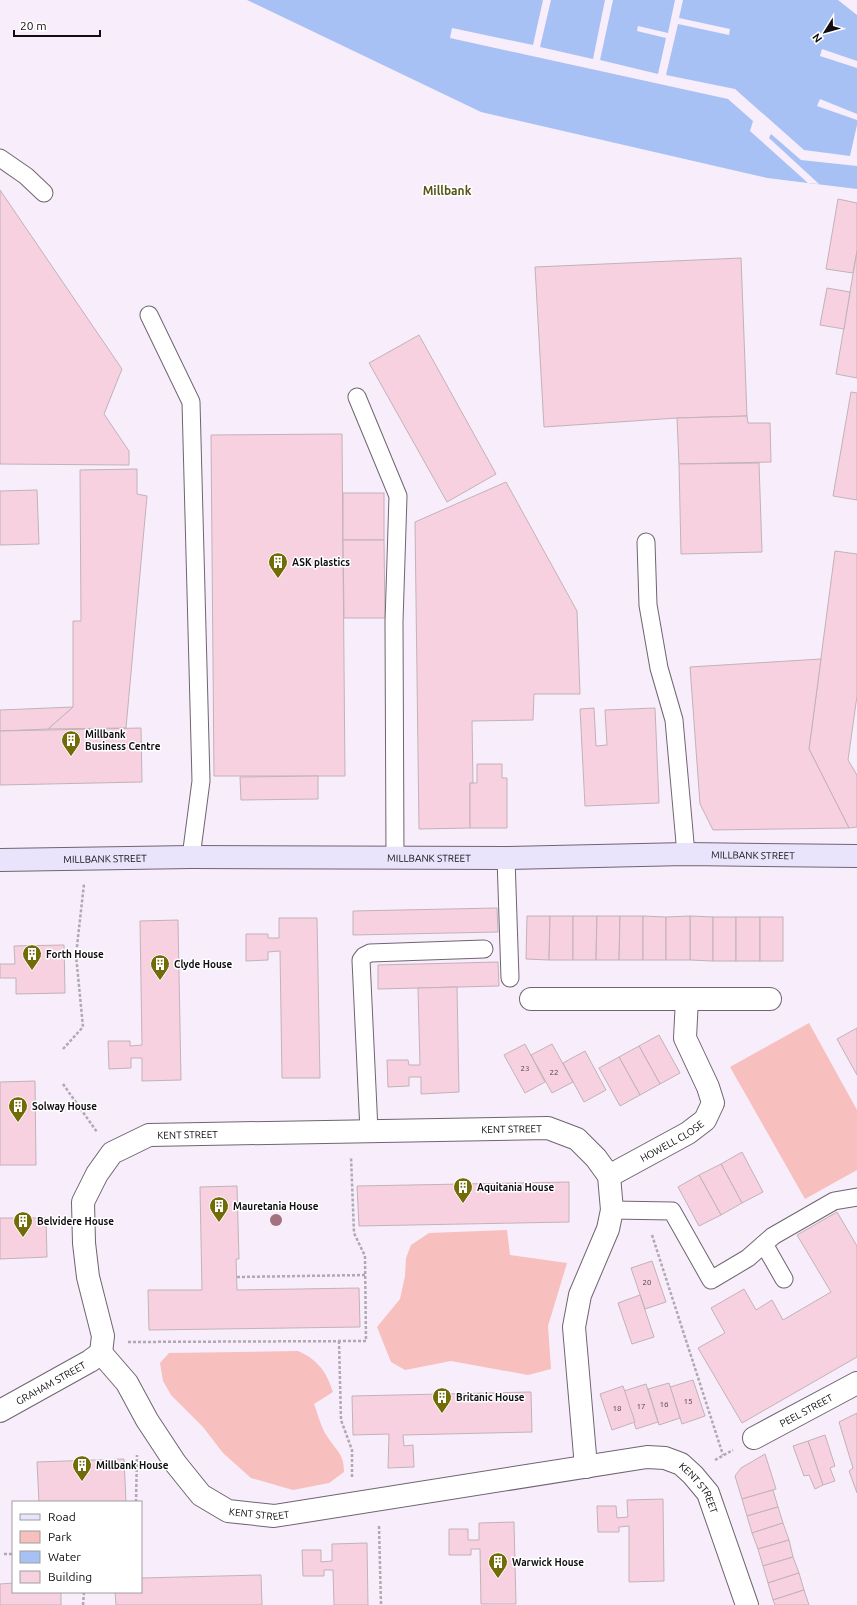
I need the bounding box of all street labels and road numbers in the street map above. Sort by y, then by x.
street label: MILLBANK STREET [711,849,795,861]
street label: MILLBANK STREET [63,853,147,865]
street label: MILLBANK STREET [387,853,471,864]
street label: HOWELL CLOSE [638,1118,706,1164]
street label: KENT STREET [481,1123,542,1135]
street label: KENT STREET [157,1129,218,1141]
street label: GRAHAM STREET [14,1359,88,1407]
street label: PEEL STREET [778,1392,835,1429]
street label: KENT STREET [677,1460,720,1515]
street label: KENT STREET [228,1506,291,1522]

